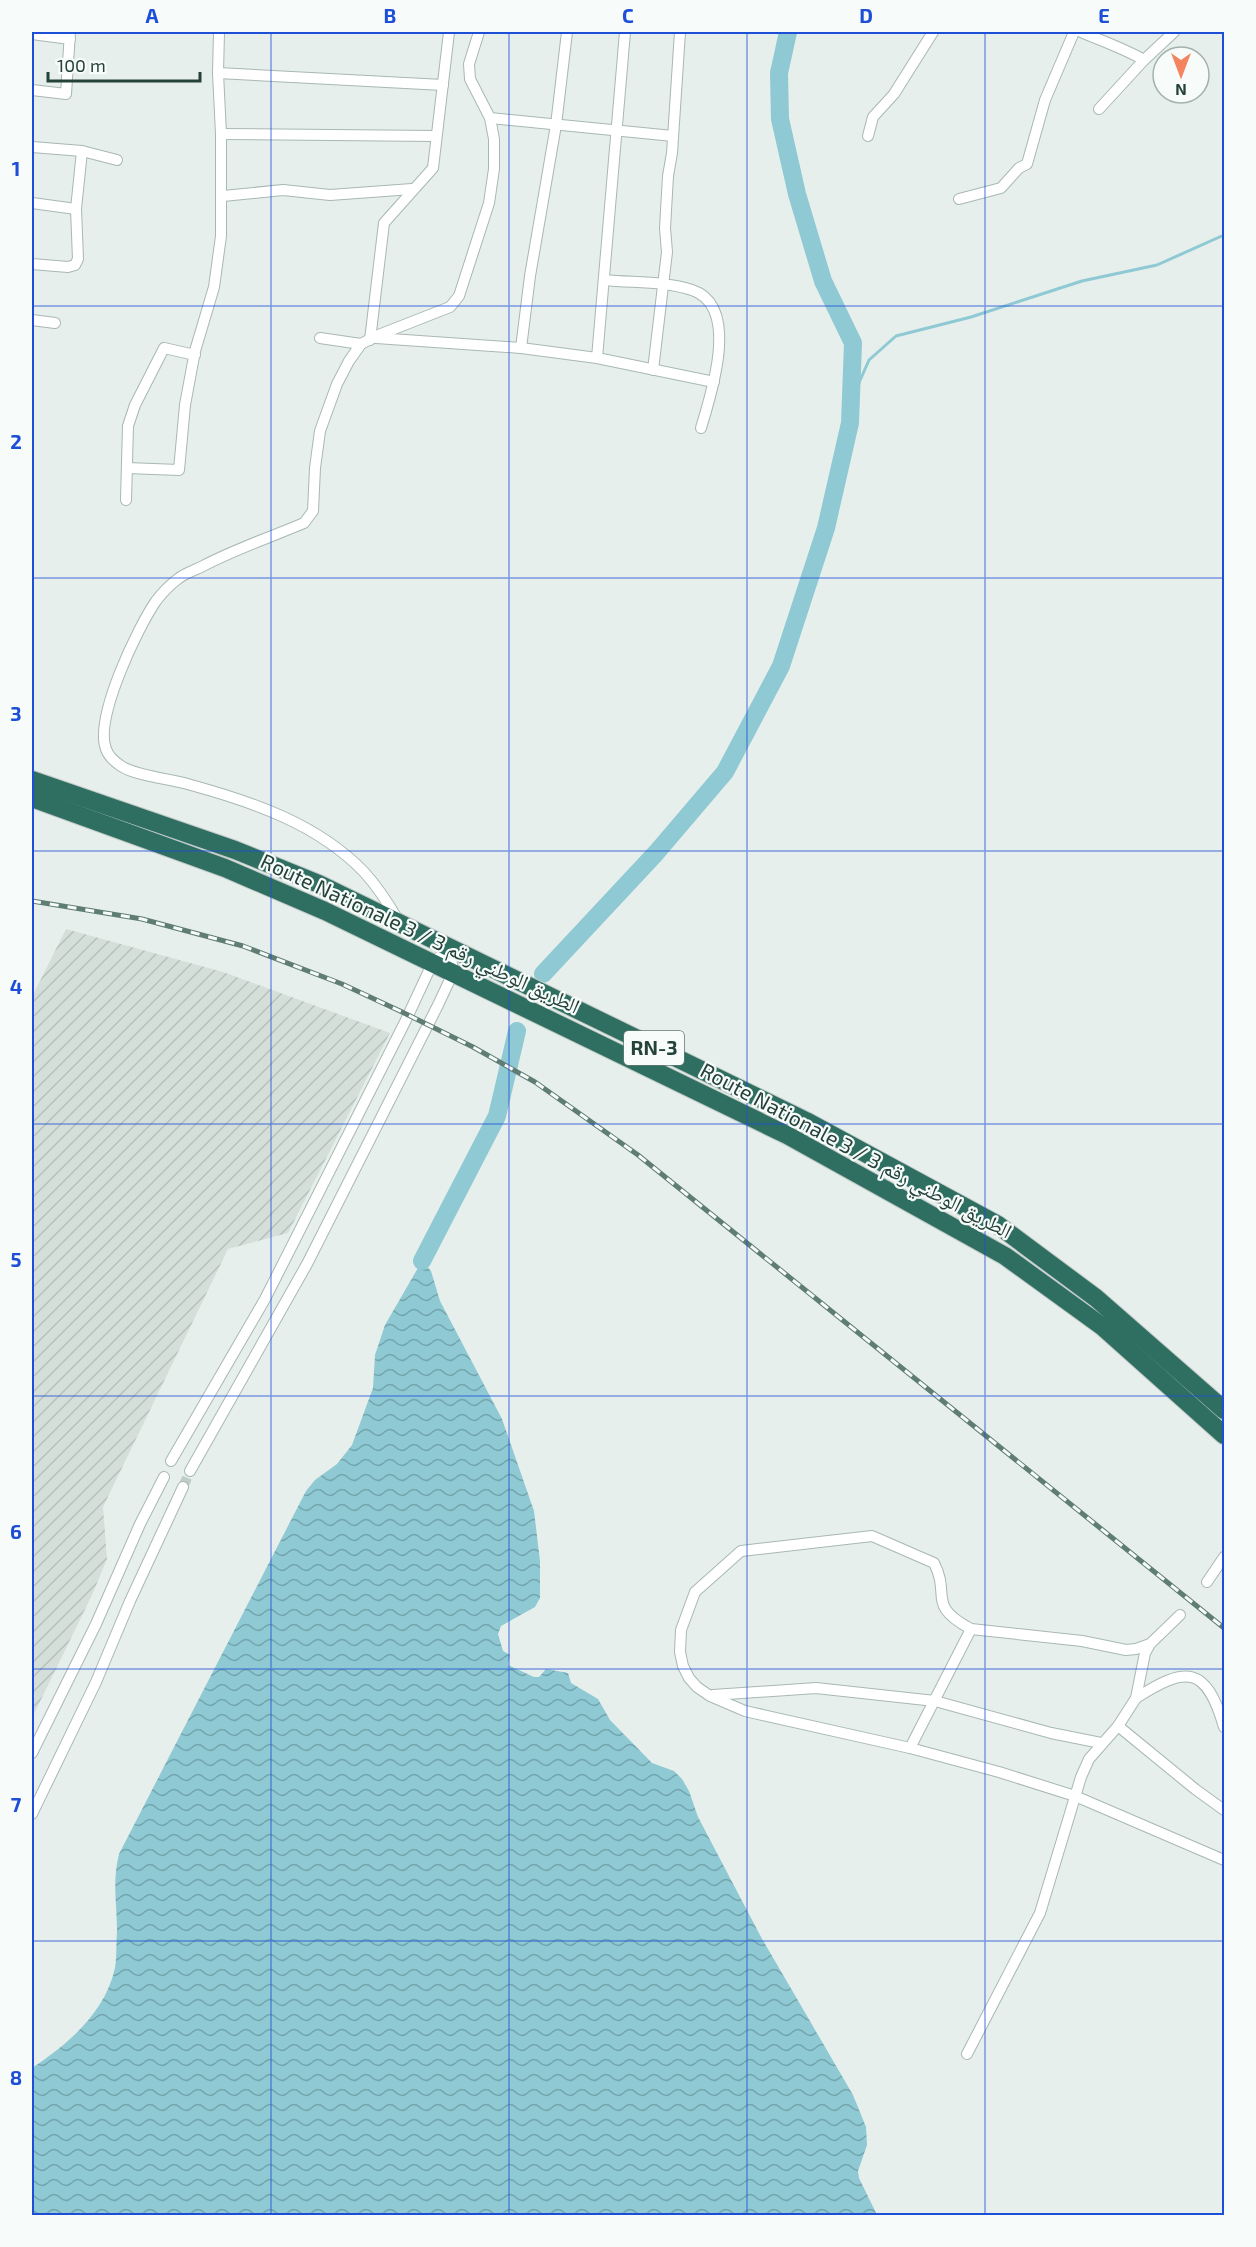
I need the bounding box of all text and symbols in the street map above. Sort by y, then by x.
text: A [145,3,159,27]
text: B [384,3,396,27]
text: C [622,3,634,27]
text: D [859,3,873,27]
text: E [1098,3,1110,27]
scale bar [48,45,200,83]
north arrow [1151,45,1211,105]
text: 100 m [57,54,106,76]
text: N [1175,81,1187,100]
text: 1 [12,156,20,180]
text: 2 [10,429,22,453]
text: 3 [10,701,22,725]
street label: Route Nationale 3 / الطريق الوطني رقم 3 [255,847,584,1023]
text: 4 [10,974,23,998]
road number: RN-3 [624,1031,684,1065]
street label: Route Nationale 3 / الطريق الوطني رقم 3 [694,1057,1017,1247]
text: 5 [10,1247,22,1271]
text: 6 [10,1519,22,1543]
text: 7 [11,1792,22,1816]
text: 8 [10,2065,22,2089]

